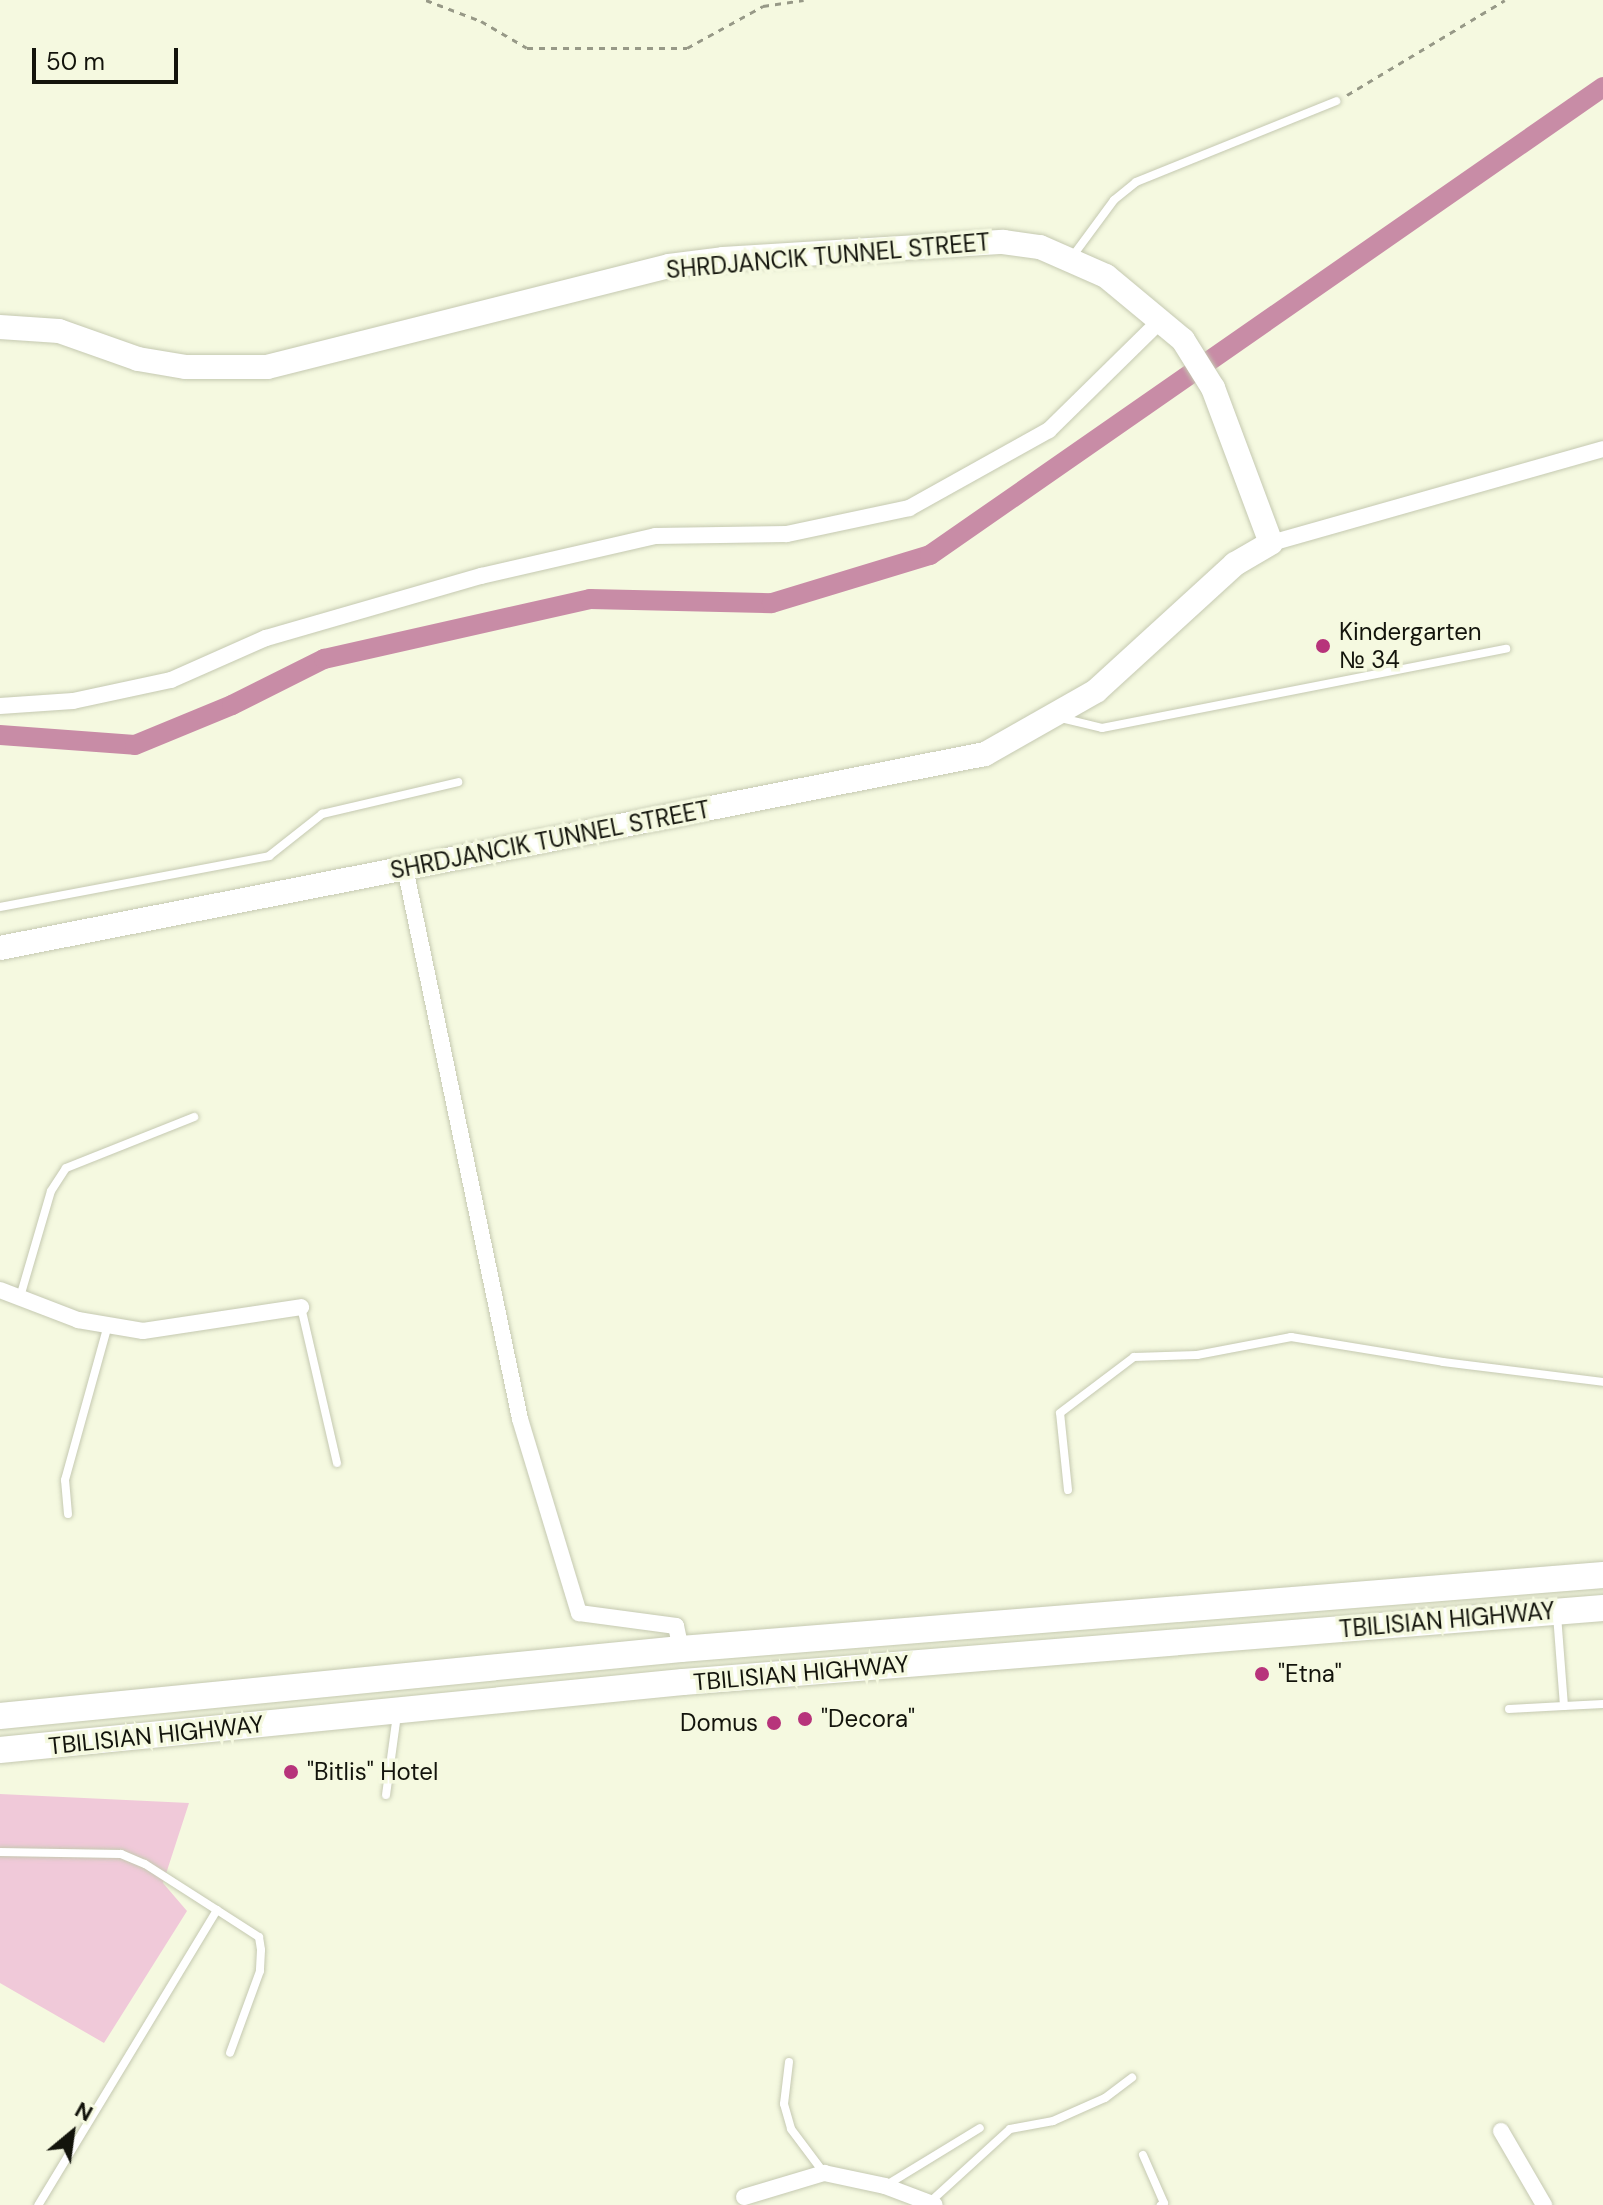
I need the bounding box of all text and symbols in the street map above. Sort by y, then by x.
scale bar [36,32,182,82]
text: 50 m [46,46,105,77]
street label: SHRDJANCIK TUNNEL STREET [665,227,991,285]
place label: Kindergarten № 34 [1339,618,1482,674]
marker: Kindergarten № 34 [1314,637,1332,655]
street label: SHRDJANCIK TUNNEL STREET [388,795,712,885]
street label: TBILISIAN HIGHWAY [1338,1596,1556,1644]
street label: TBILISIAN HIGHWAY [692,1649,910,1697]
place label: "Etna" [1278,1660,1342,1688]
marker: "Etna" [1253,1665,1271,1683]
place label: "Decora" [821,1705,915,1733]
street label: TBILISIAN HIGHWAY [47,1709,265,1761]
place label: Domus [680,1709,758,1737]
marker: "Decora" [796,1710,814,1728]
marker: Domus [765,1714,783,1732]
place label: "Bitlis" Hotel [307,1758,438,1786]
marker: "Bitlis" Hotel [282,1763,300,1781]
north arrow [32,2093,112,2173]
text: N [70,2095,98,2128]

